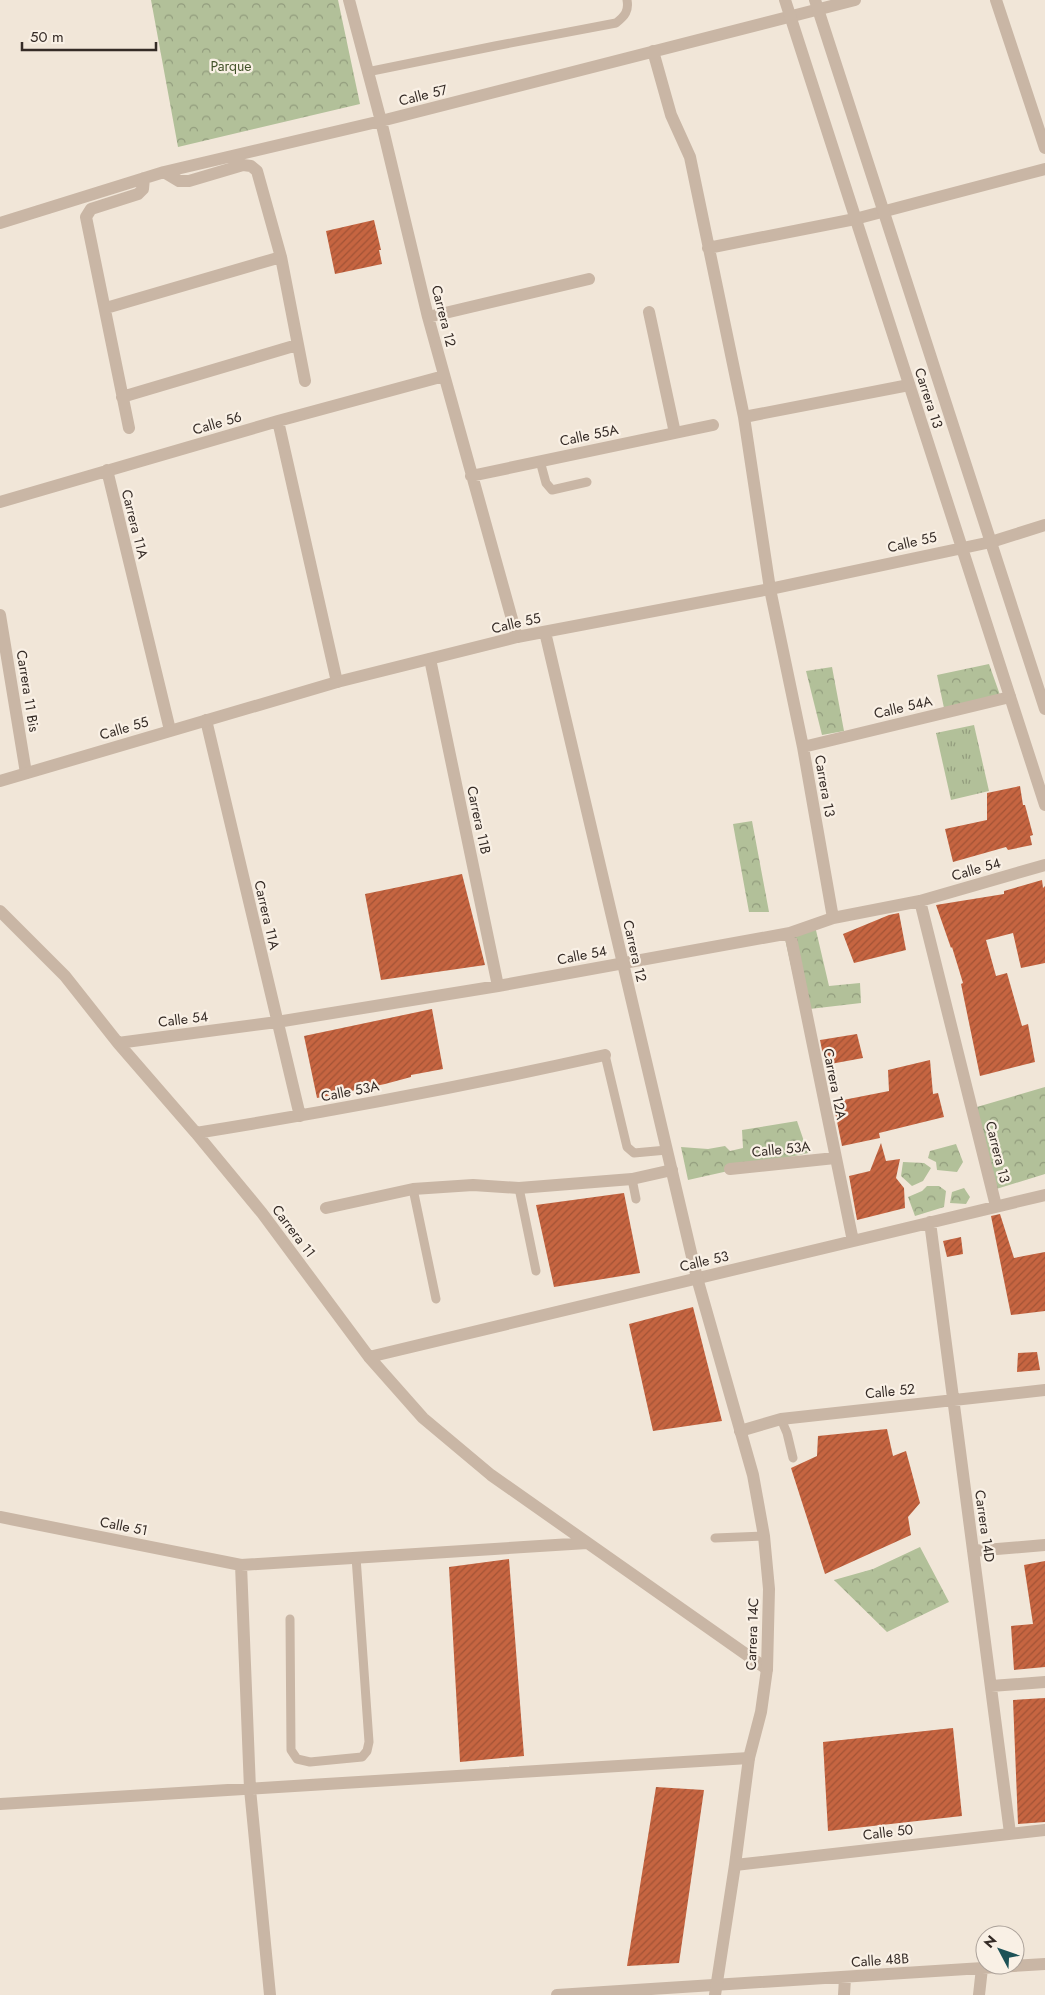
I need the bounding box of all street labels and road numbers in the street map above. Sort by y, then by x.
street label: Calle 57 [397,79,450,111]
street label: Carrera 12 [427,283,461,349]
street label: Carrera 13 [910,365,948,431]
street label: Calle 56 [190,406,244,440]
street label: Calle 55A [558,419,621,451]
street label: Carrera 11A [117,487,153,561]
street label: Calle 55 [885,527,939,557]
street label: Calle 55 [489,608,543,638]
street label: Carrera 11 Bis [12,649,44,734]
street label: Calle 54A [872,690,935,723]
street label: Calle 55 [97,711,151,744]
street label: Carrera 13 [810,753,840,819]
street label: Carrera 11B [462,784,496,856]
street label: Calle 54 [949,852,1003,886]
street label: Carrera 11A [249,878,285,952]
street label: Carrera 12 [618,918,652,984]
street label: Calle 54 [555,940,609,970]
street label: Calle 54 [157,1006,209,1032]
street label: Carrera 12A [818,1047,852,1122]
street label: Calle 53A [319,1075,381,1106]
street label: Carrera 13 [981,1119,1015,1185]
street label: Calle 53A [751,1136,812,1162]
street label: Carrera 11 [268,1201,320,1261]
street label: Calle 53 [678,1246,731,1276]
street label: Calle 52 [864,1378,916,1404]
street label: Carrera 14D [970,1489,1000,1563]
street label: Calle 51 [98,1512,150,1540]
street label: Carrera 14C [741,1597,763,1671]
street label: Calle 50 [862,1819,914,1845]
street label: Calle 48B [850,1948,910,1972]

